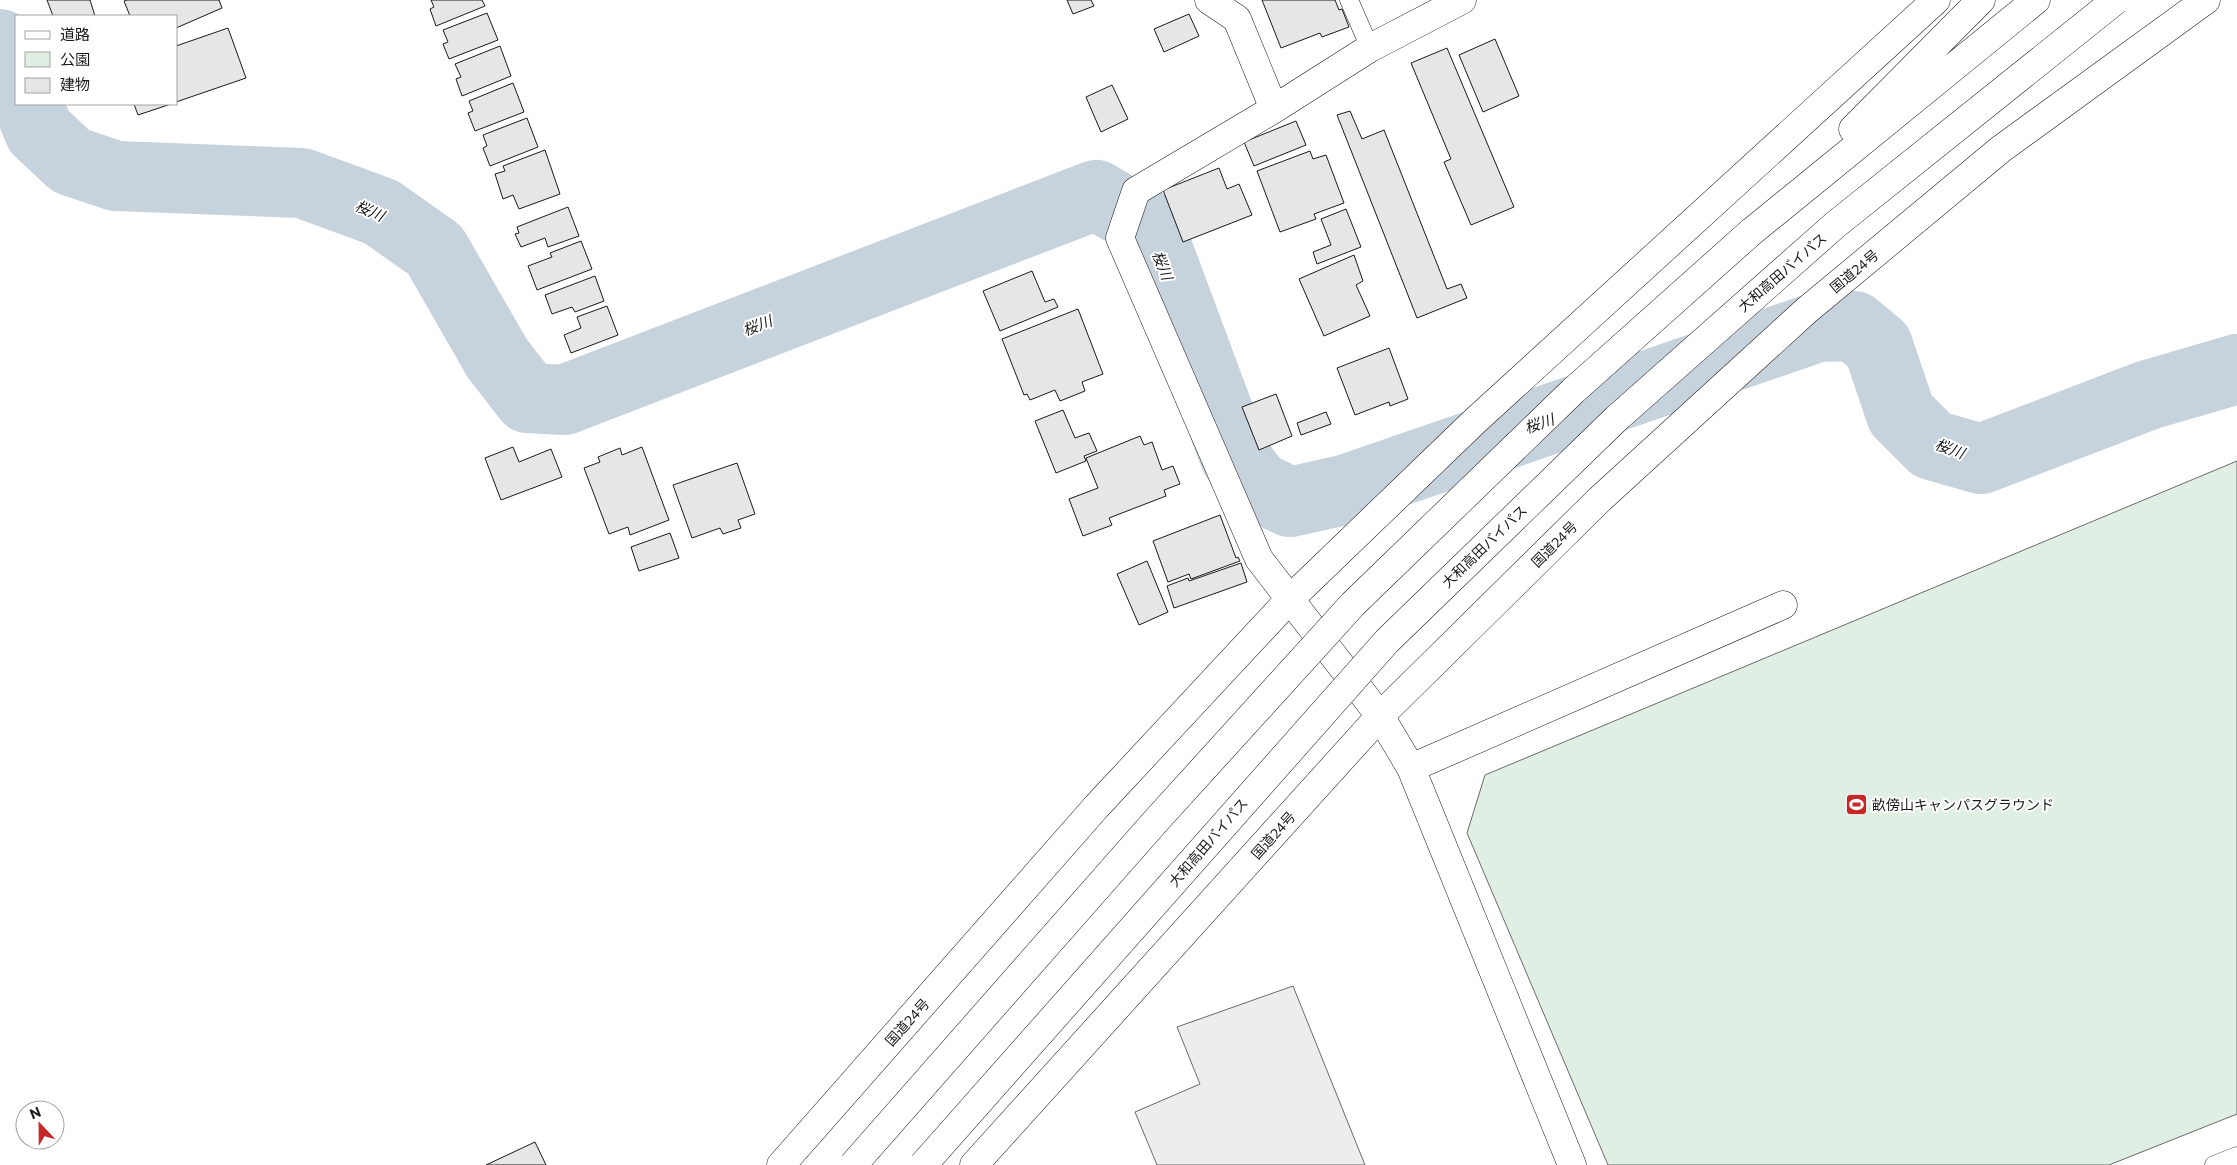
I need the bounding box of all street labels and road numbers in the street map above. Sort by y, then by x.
street label: 大和高田バイパス [1734,229,1830,315]
street label: 国道24号 [1826,246,1882,296]
street label: 大和高田バイパス [1438,501,1530,591]
street label: 国道24号 [1528,518,1580,570]
street label: 大和高田バイパス [1165,794,1251,890]
street label: 国道24号 [1247,808,1299,862]
street label: 国道24号 [881,995,933,1049]

